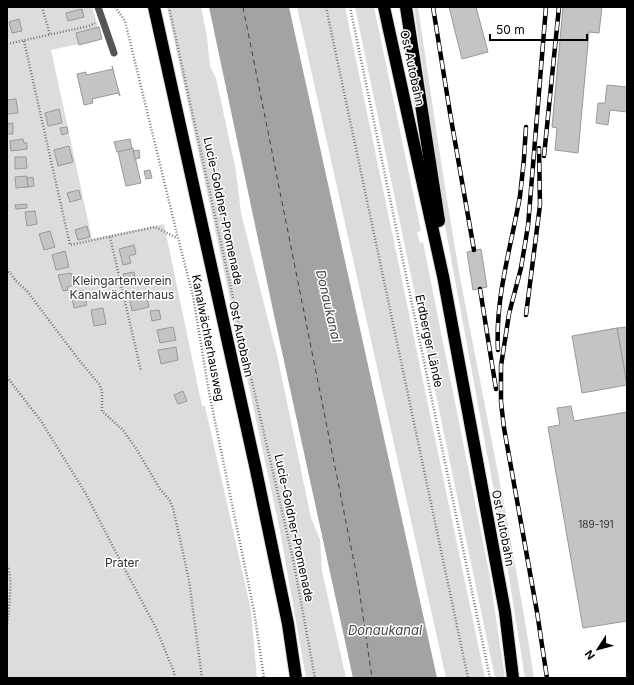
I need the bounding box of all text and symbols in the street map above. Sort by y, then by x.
scale bar [490,16,587,42]
text: 50 m [496,22,525,37]
street label: Ost Autobahn [397,28,428,107]
street label: Lucie-Goldner-Promenade [200,135,247,286]
water label: Donaukanal [313,268,345,345]
park label: Kleingartenverein Kanalwächterhaus [70,273,174,302]
street label: Kanalwächterhausweg [189,273,228,403]
street label: Erdberger Lände [412,293,447,389]
street label: Ost Autobahn [226,299,257,378]
street label: Lucie-Goldner-Promenade [271,452,318,603]
street label: Ost Autobahn [489,488,518,567]
house number: 189-191 [578,518,614,530]
park label: Prater [105,555,140,570]
water label: Donaukanal [348,622,423,638]
north arrow [578,629,618,669]
text: N [582,647,598,662]

